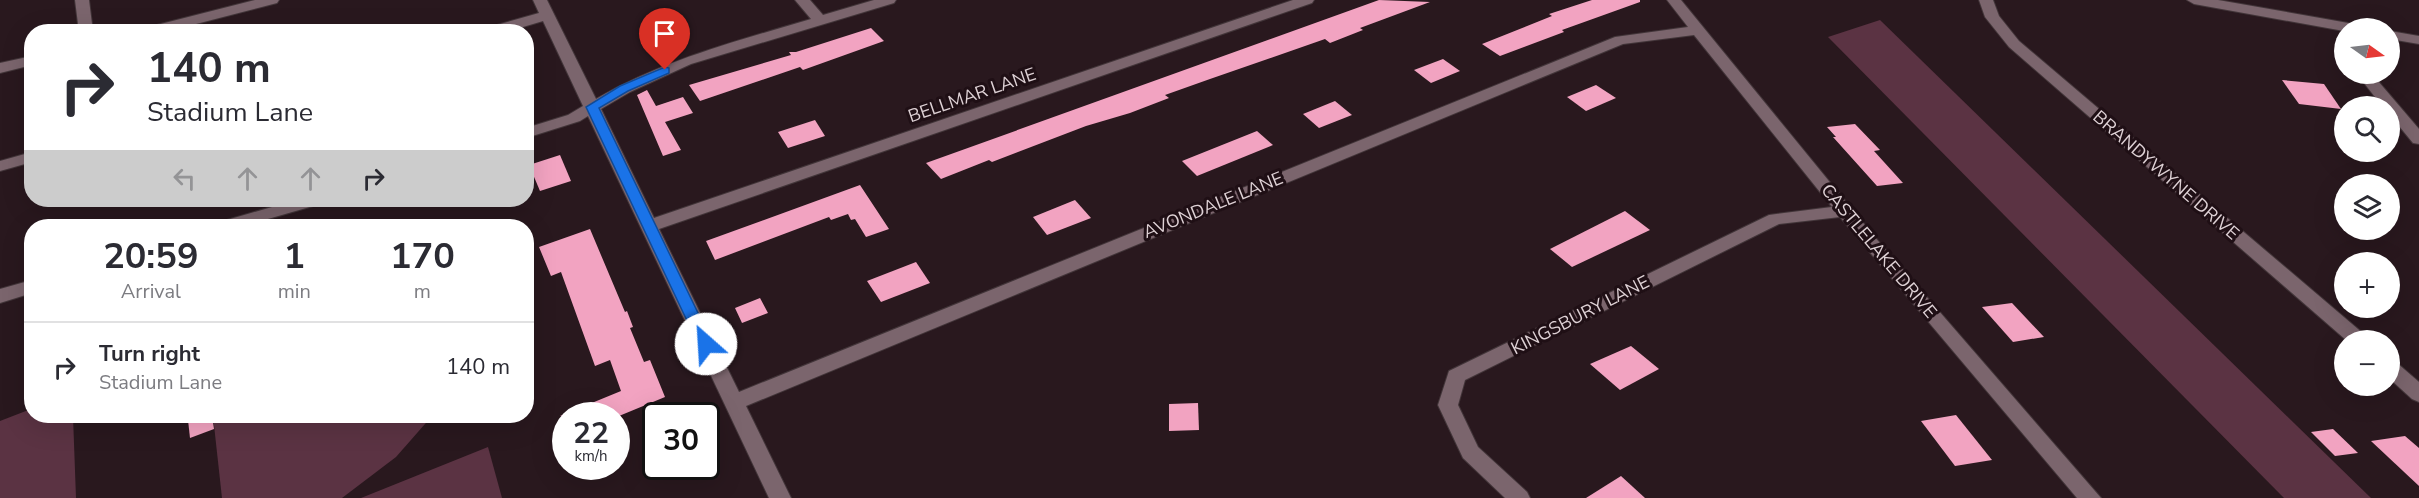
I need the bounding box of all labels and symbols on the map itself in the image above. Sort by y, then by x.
pin [639,8,690,70]
north arrow [2334,18,2400,84]
street label: BELLMAR LANE [905,62,1039,128]
street label: BRANDYWYNE DRIVE [2088,105,2244,245]
street label: AVONDALE LANE [1139,166,1287,244]
street label: CASTLELAKE DRIVE [1816,179,1942,323]
street label: KINGSBURY LANE [1507,270,1653,360]
position arrow [674,312,738,376]
speed limit sign: 30 [642,402,720,480]

